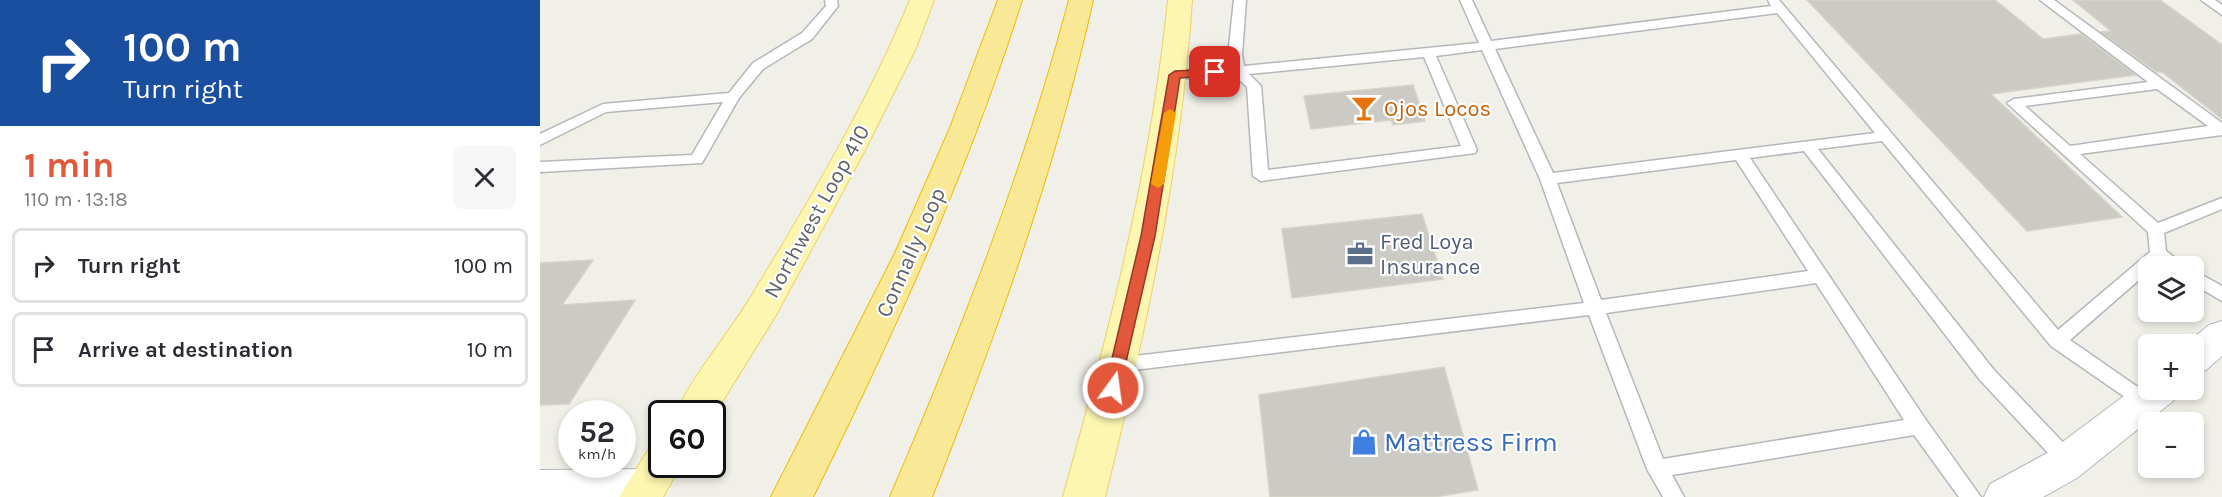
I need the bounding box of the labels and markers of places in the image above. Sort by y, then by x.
pin [1189,46,1240,97]
bar icon: Ojos Locos [1349,93,1379,123]
place label: Ojos Locos [1384,96,1491,122]
place label: Fred Loya Insurance [1380,229,1480,280]
office icon: Fred Loya Insurance [1345,239,1375,269]
place label: Mattress Firm [1384,426,1558,458]
shop icon: Mattress Firm [1349,427,1379,457]

